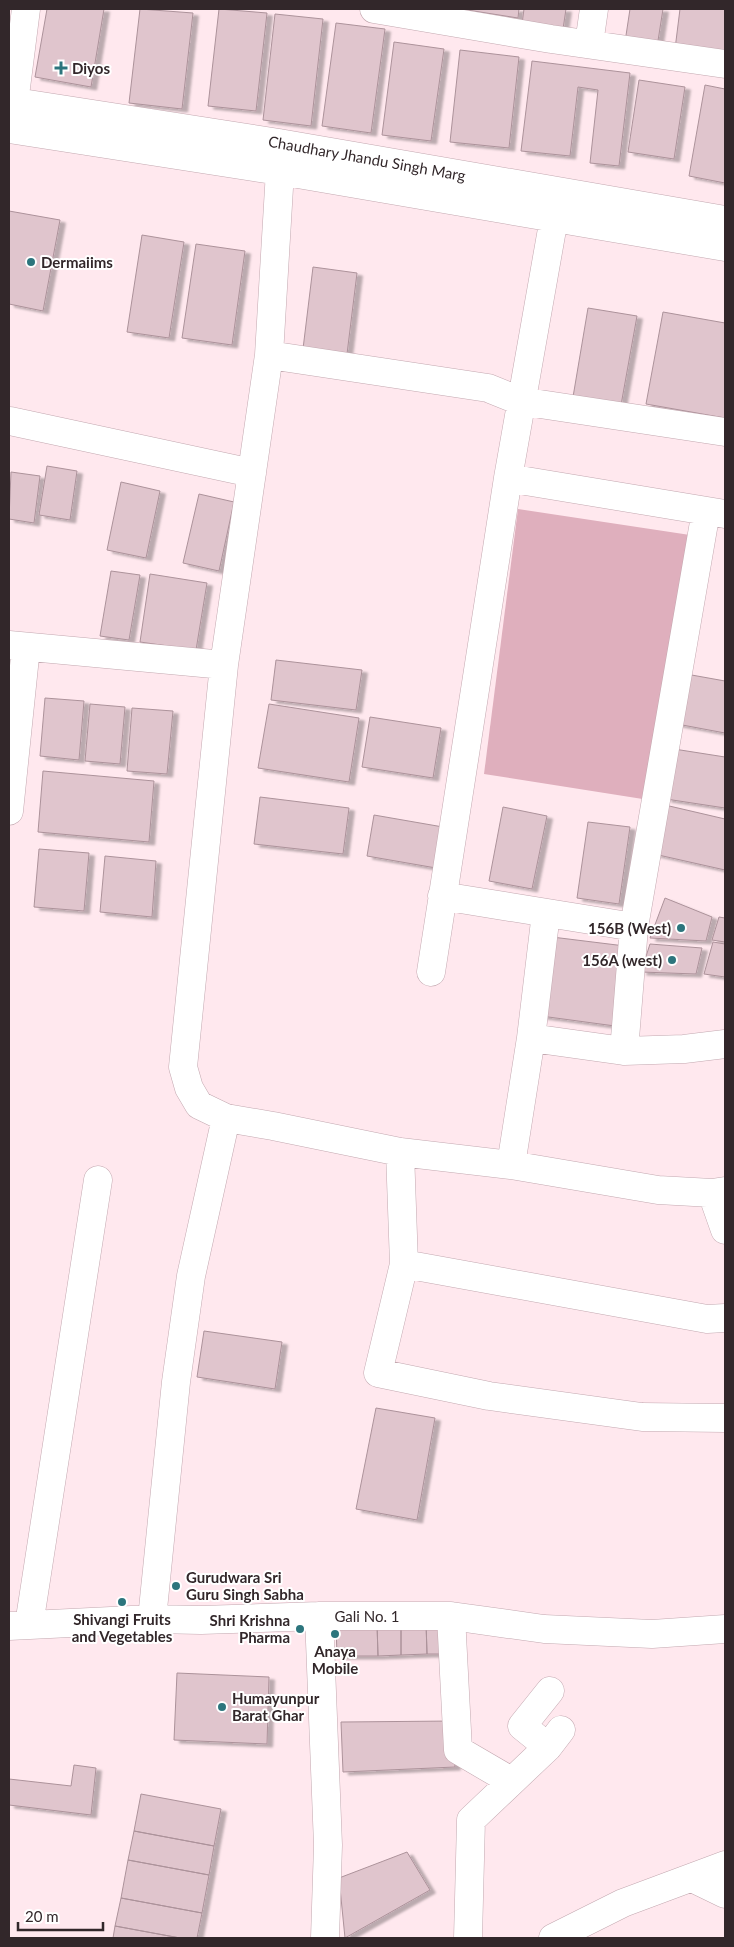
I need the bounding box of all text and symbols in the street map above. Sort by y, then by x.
place label: Diyos [72,59,110,77]
marker: Diyos [54,61,68,75]
street label: Chaudhary Jhandu Singh Marg [267,132,467,184]
place label: Dermaiims [41,253,113,271]
marker: Dermaiims [25,256,37,268]
place label: 156B (West) [588,919,671,937]
marker: 156B (West) [675,922,687,934]
place label: 156A (west) [582,951,662,969]
marker: 156A (west) [666,954,678,966]
place label: Gurudwara Sri Guru Singh Sabha [186,1568,304,1603]
marker: Gurudwara Sri Guru Singh Sabha [170,1580,182,1592]
marker: Shivangi Fruits and Vegetables [116,1596,128,1608]
street label: Gali No. 1 [334,1607,400,1625]
place label: Shivangi Fruits and Vegetables [72,1610,173,1645]
place label: Shri Krishna Pharma [210,1611,290,1646]
marker: Shri Krishna Pharma [294,1623,306,1635]
marker: Anaya Mobile [329,1628,341,1640]
place label: Anaya Mobile [312,1642,358,1677]
place label: Humayunpur Barat Ghar [232,1689,320,1724]
marker: Humayunpur Barat Ghar [216,1701,228,1713]
scale bar [18,1900,102,1932]
text: 20 m [25,1907,59,1925]

